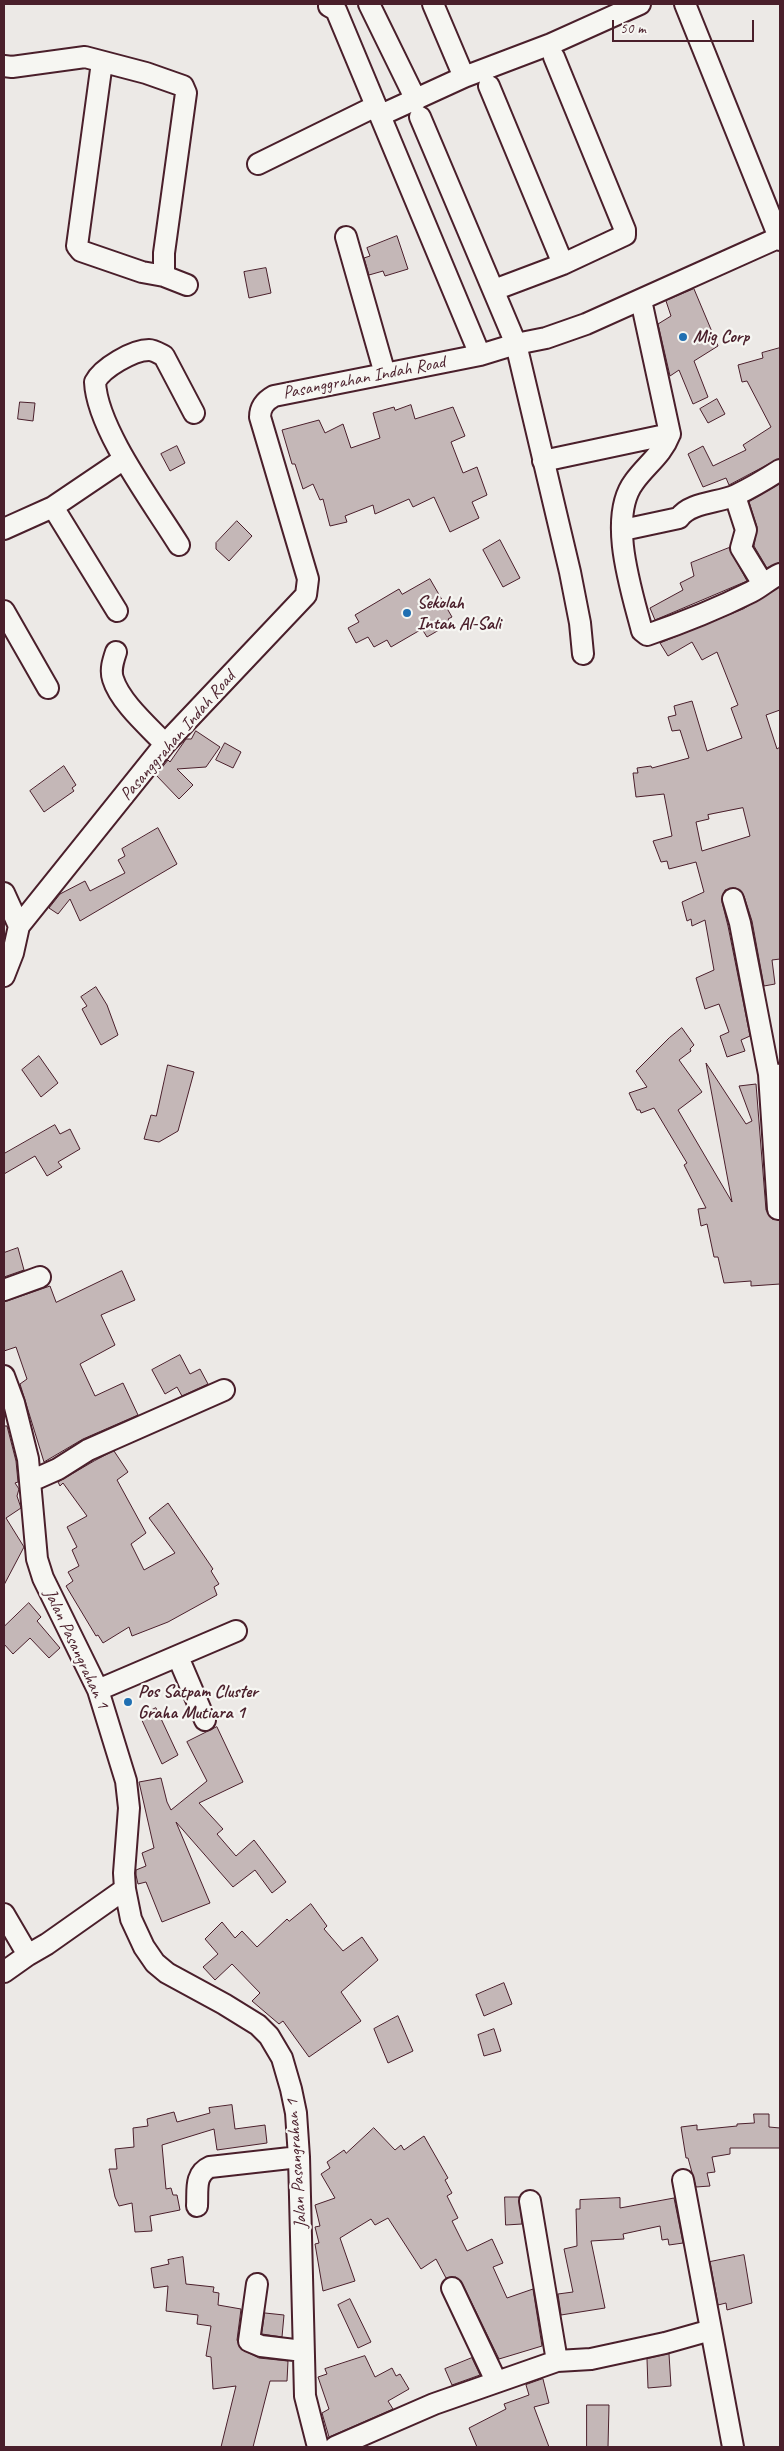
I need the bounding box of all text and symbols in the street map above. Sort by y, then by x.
scale bar [614,10,756,42]
text: 50 m [620,19,646,38]
place label: Mig Corp [693,326,749,348]
marker: Mig Corp [677,331,689,343]
street label: Pasanggrahan Indah Road [281,352,447,404]
place label: Sekolah Intan Al-Sali [417,592,501,634]
marker: Sekolah Intan Al-Sali [401,607,413,619]
street label: Pasanggrahan Indah Road [116,667,240,805]
street label: Jalan Pasangrahan 1 [39,1586,113,1712]
place label: Pos Satpam Cluster Graha Mutiara 1 [138,1681,258,1724]
marker: Pos Satpam Cluster Graha Mutiara 1 [122,1696,134,1708]
street label: Jalan Pasangrahan 1 [282,2099,312,2229]

